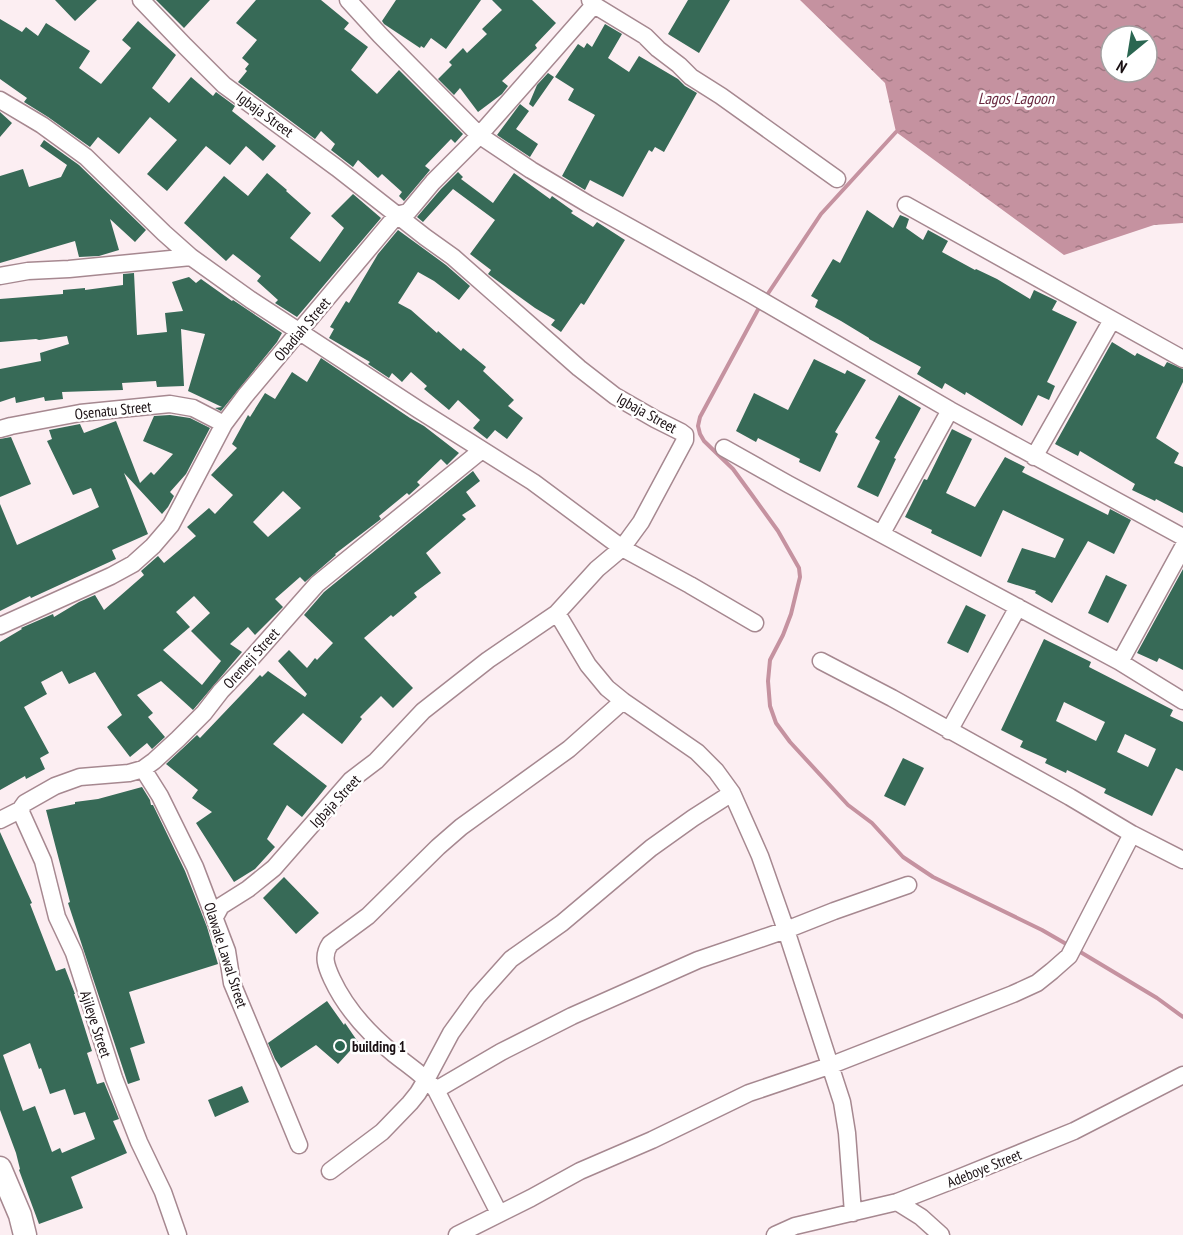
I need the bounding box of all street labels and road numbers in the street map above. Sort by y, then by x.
street label: Igbaja Street [233,87,297,141]
street label: Obadiah Street [270,293,334,365]
street label: Igbaja Street [614,389,680,437]
street label: Osenatu Street [74,397,152,423]
street label: Oremeji Street [219,624,283,692]
street label: Igbaja Street [306,770,364,832]
street label: Olawale Lawal Street [200,900,252,1010]
street label: Ajileye Street [76,988,116,1060]
street label: Adeboye Street [944,1144,1024,1192]

